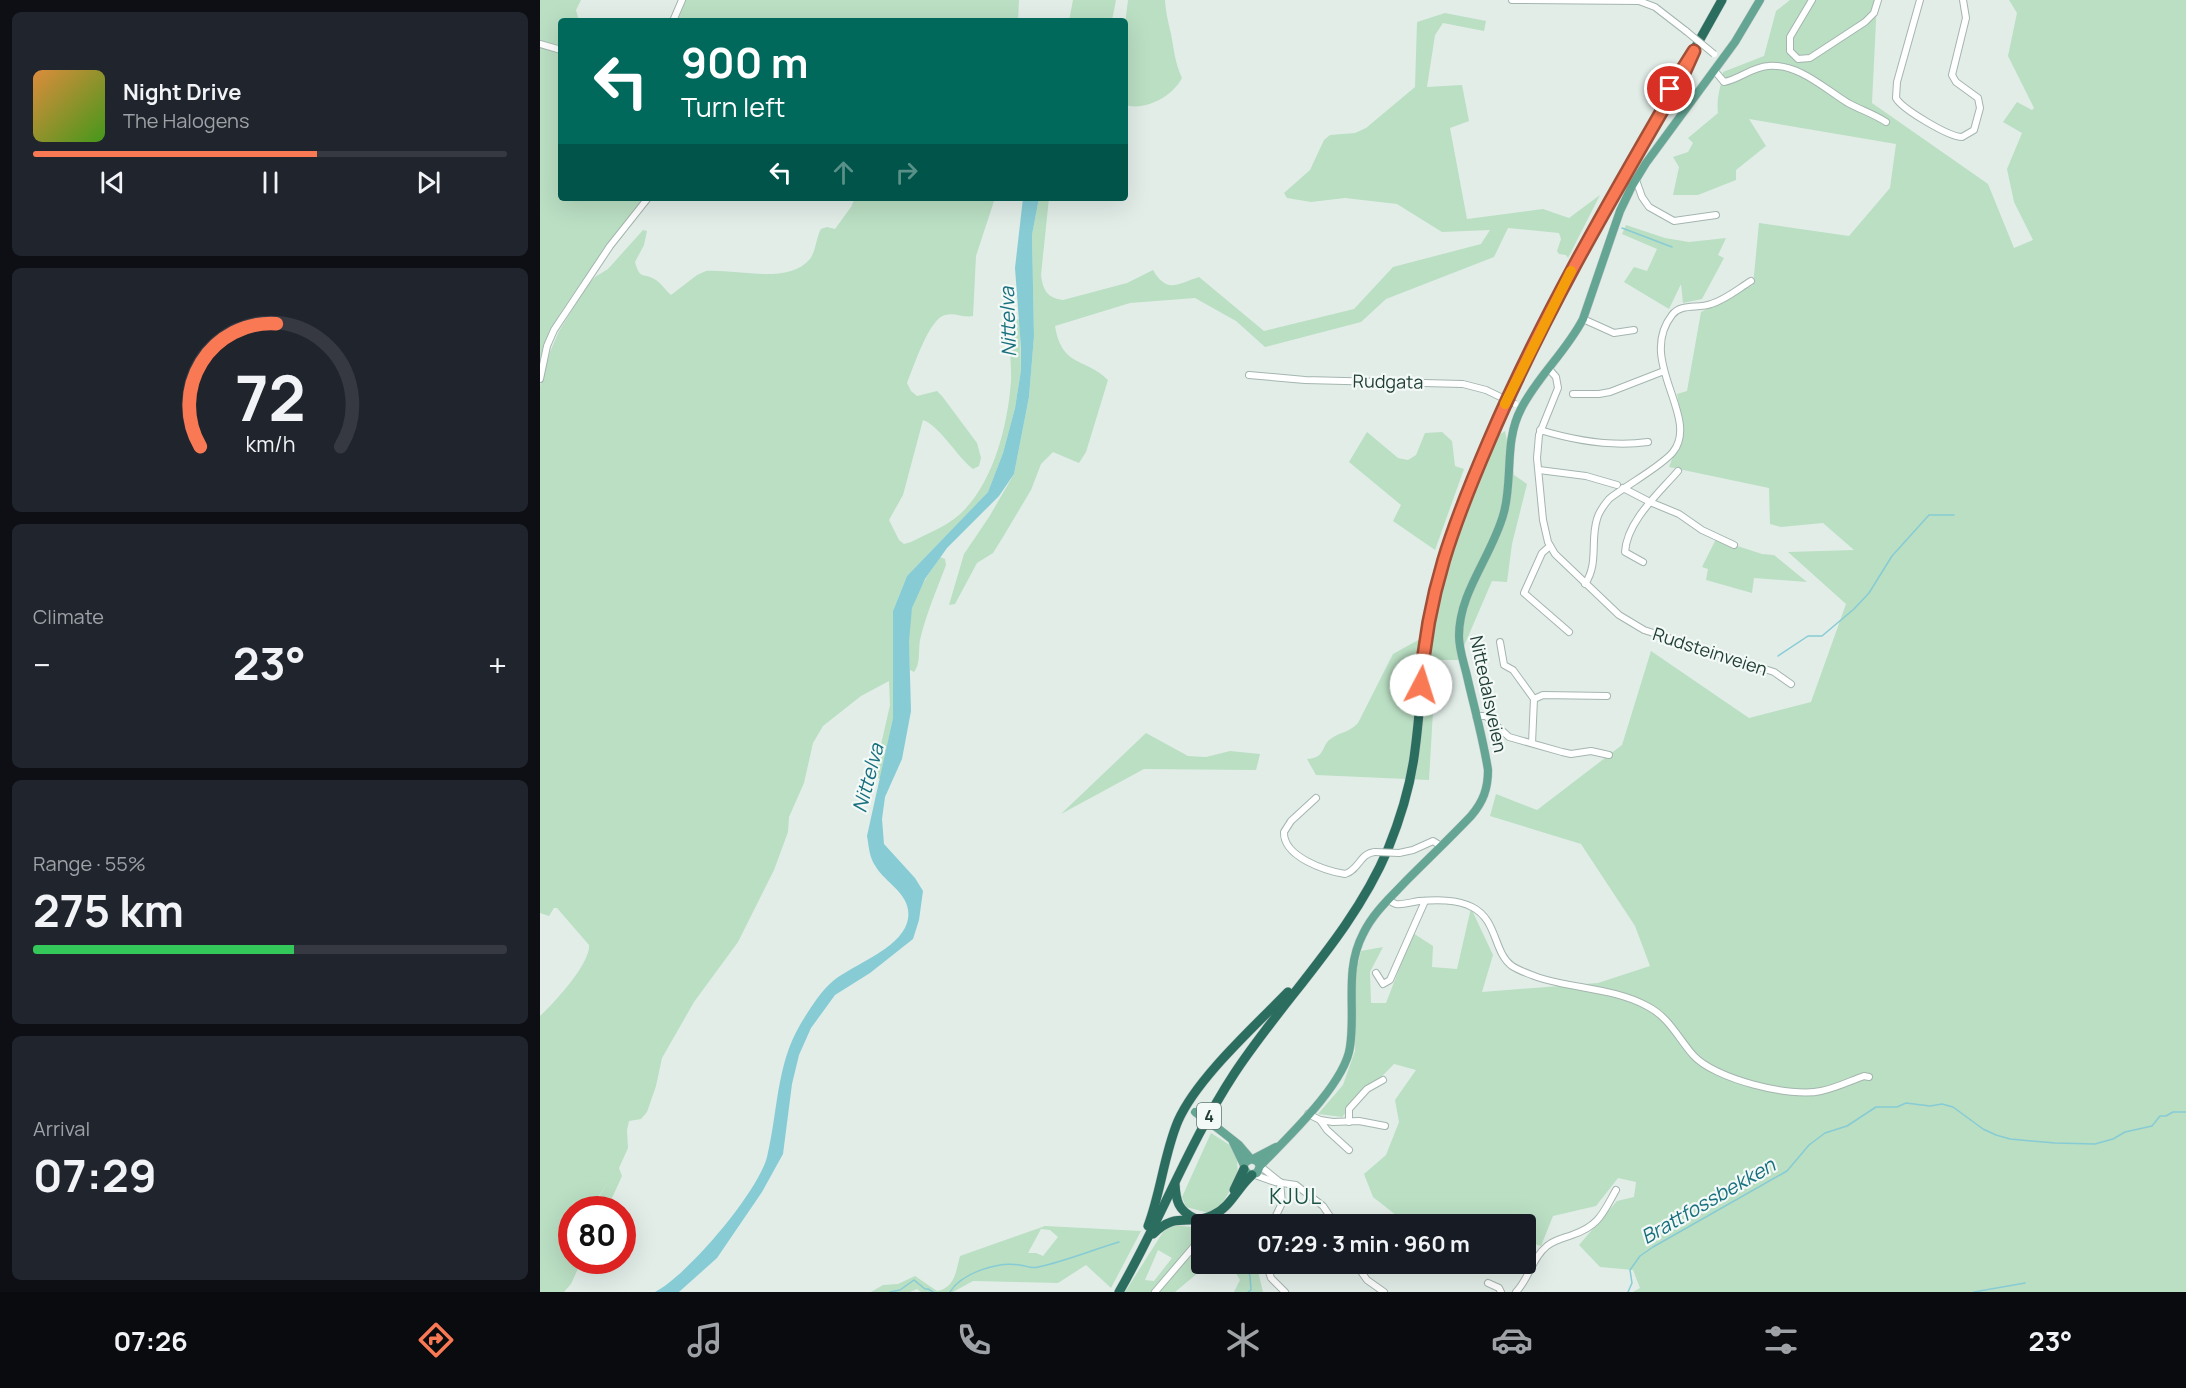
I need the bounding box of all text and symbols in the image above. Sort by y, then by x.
text: 900 m [681,33,809,91]
icon: left [582,42,660,120]
pin [1644,63,1695,114]
icon: arrive [1653,72,1686,105]
text: Night Drive [123,77,242,107]
text: Turn left [681,88,785,125]
text: The Halogens [123,107,249,134]
icon: left [764,156,797,189]
icon: ahead [827,156,860,189]
icon: right [890,156,923,189]
icon: previous [96,166,129,199]
icon: pause [254,166,287,199]
icon: next [412,166,445,199]
water label: Nittelva [993,286,1022,358]
text: 72 [235,354,305,440]
street label: Rudgata [1353,368,1424,394]
text: km/h [245,429,295,458]
text: Climate [33,603,104,630]
street label: Rudsteinveien [1650,621,1771,681]
text: 23° [233,632,306,694]
street label: Nittedalsveien [1465,633,1513,754]
text: − [33,642,51,687]
text: + [488,642,507,687]
position arrow [1389,653,1453,717]
water label: Nittelva [845,740,890,815]
text: Range · 55% [33,850,146,877]
text: 275 km [33,879,184,941]
road number: 4 [1197,1103,1221,1129]
text: Arrival [33,1115,90,1142]
text: 07:29 [33,1144,157,1206]
water label: Brattfossbekken [1636,1151,1781,1250]
district label: KJUL [1269,1182,1323,1210]
speed limit sign: 80 [558,1196,636,1274]
text: 07:29 · 3 min · 960 m [1257,1229,1470,1259]
icon: directions [415,1319,457,1361]
icon: music [684,1319,726,1361]
icon: phone [953,1319,995,1361]
icon: climate [1222,1319,1264,1361]
icon: car [1491,1319,1533,1361]
icon: filters [1760,1319,1802,1361]
text: 07:26 [113,1322,188,1359]
text: 23° [2029,1322,2072,1359]

